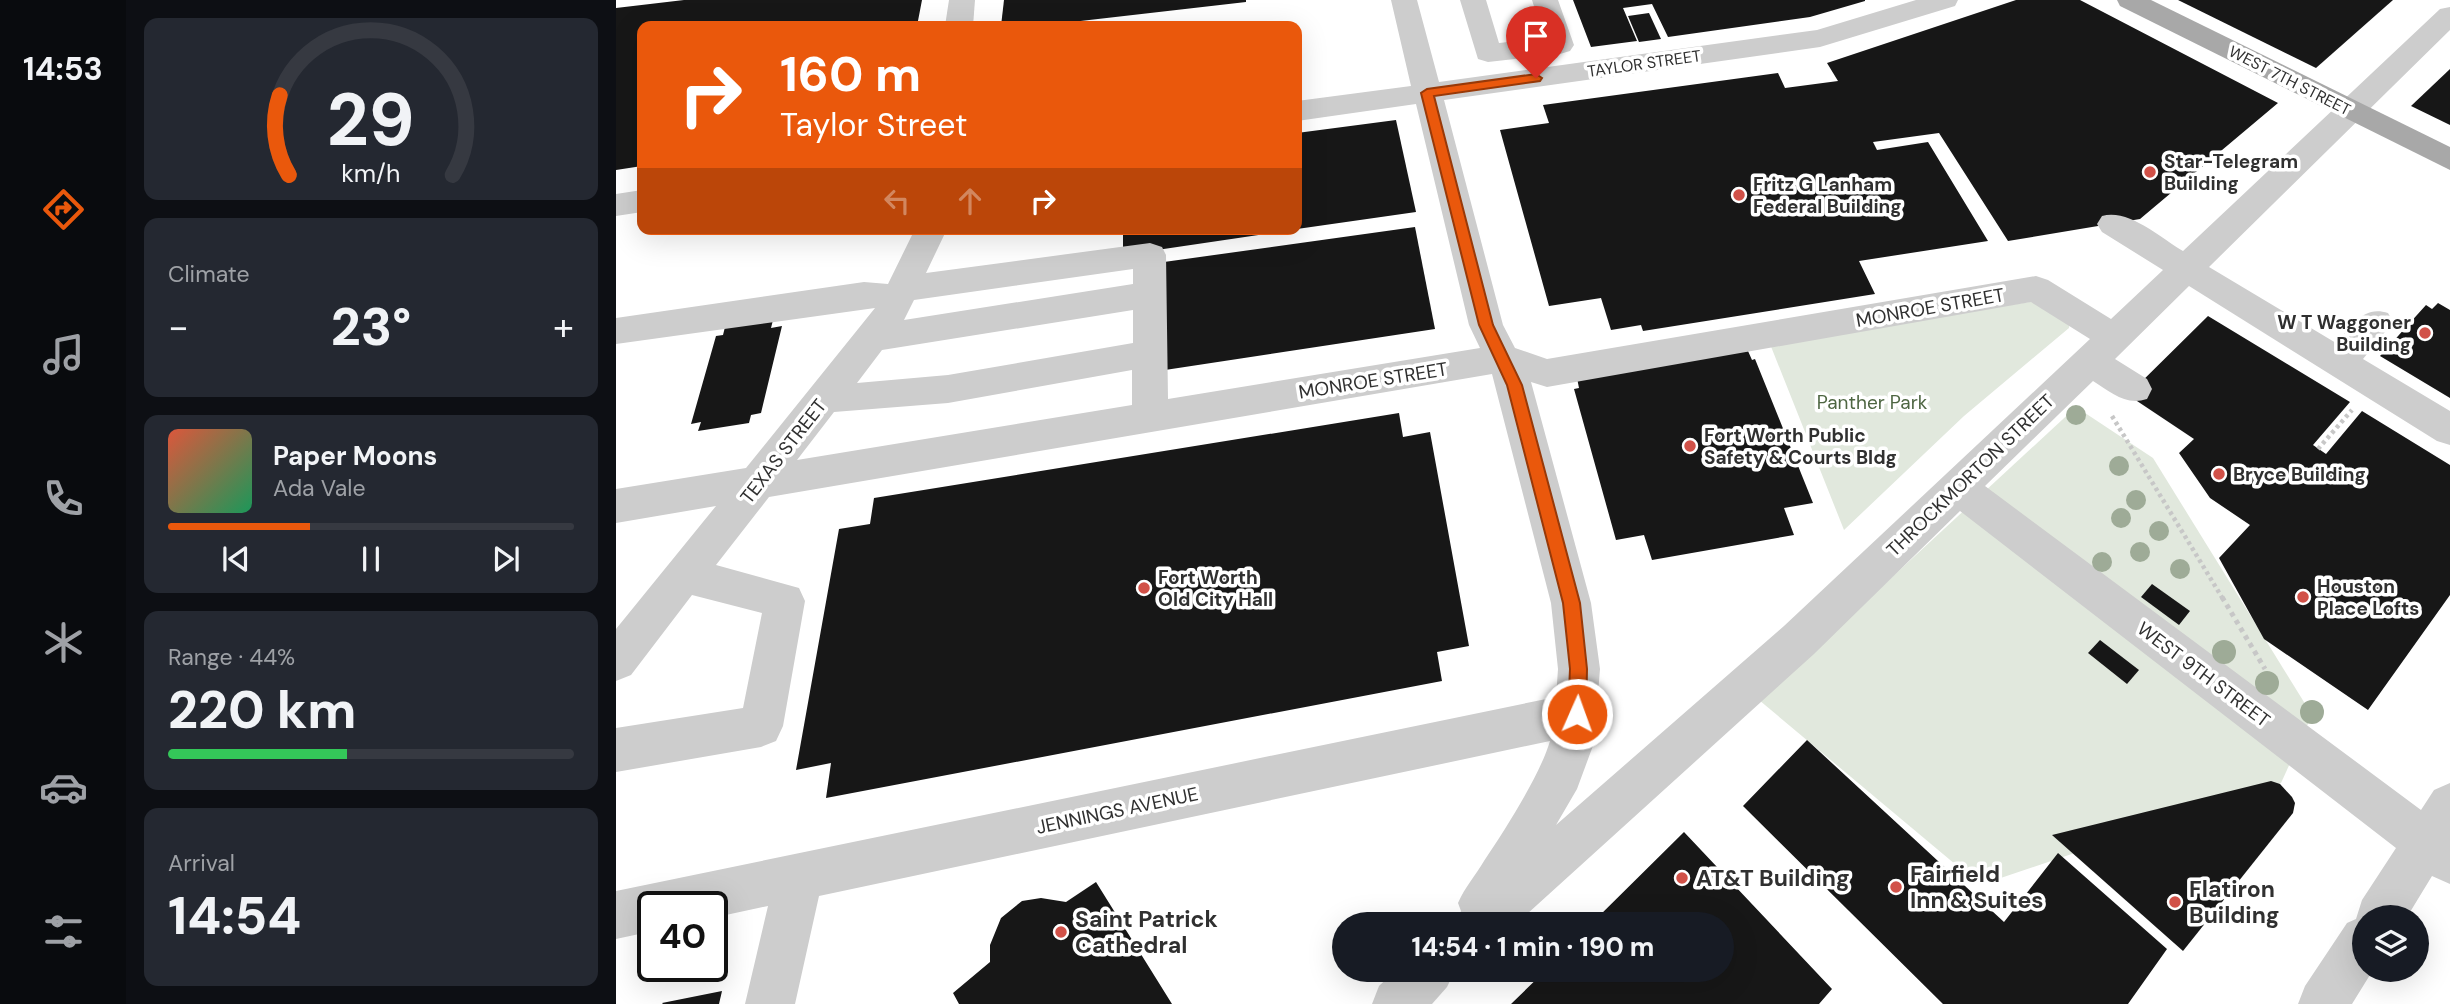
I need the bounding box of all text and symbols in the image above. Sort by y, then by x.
pin [1506,6,1566,78]
icon: arrive [1517,17,1555,55]
street label: WEST 7TH STREET [2225,41,2354,120]
text: 160 m [780,42,921,106]
street label: TAYLOR STREET [1586,45,1702,82]
text: 14:53 [23,48,103,90]
icon: right [665,49,756,140]
text: 29 [327,73,415,168]
text: Taylor Street [780,104,967,146]
place label: Star-Telegram Building [2164,149,2298,196]
text: km/h [341,157,401,190]
marker: Star-Telegram Building [2142,164,2158,180]
place label: Fritz G Lanham Federal Building [1753,172,1902,219]
icon: left [878,182,916,220]
icon: ahead [951,182,989,220]
icon: right [1024,182,1062,220]
icon: directions [39,185,88,234]
marker: Fritz G Lanham Federal Building [1731,187,1747,203]
text: Climate [168,259,250,289]
street label: MONROE STREET [1854,282,2007,333]
text: 23° [331,293,411,361]
text: − [168,302,189,352]
text: + [553,302,574,352]
place label: W T Waggoner Building [2277,310,2411,357]
marker: W T Waggoner Building [2417,325,2433,341]
icon: music [39,330,88,379]
street label: MONROE STREET [1297,356,1450,405]
street label: THROCKMORTON STREET [1881,388,2060,562]
park label: Panther Park [1817,390,1928,415]
street label: TEXAS STREET [735,394,832,509]
place label: Fort Worth Public Safety & Courts Bldg [1704,423,1897,470]
marker: Fort Worth Public Safety & Courts Bldg [1682,438,1698,454]
text: Paper Moons [273,439,437,473]
place label: Bryce Building [2233,462,2366,487]
marker: Bryce Building [2211,466,2227,482]
text: Ada Vale [273,473,366,503]
icon: phone [39,474,88,523]
icon: previous [217,540,255,578]
icon: pause [352,540,390,578]
icon: next [487,540,525,578]
place label: Fort Worth Old City Hall [1158,565,1273,612]
place label: Houston Place Lofts [2317,574,2419,621]
marker: Fort Worth Old City Hall [1136,580,1152,596]
marker: Houston Place Lofts [2295,589,2311,605]
street label: WEST 9TH STREET [2132,616,2275,733]
icon: climate [39,618,88,667]
text: Range · 44% [168,642,295,672]
text: 220 km [168,676,356,744]
position arrow [1540,677,1614,751]
icon: car [39,763,88,812]
street label: JENNINGS AVENUE [1034,781,1200,840]
text: Arrival [168,848,235,878]
place label: Fairfield Inn & Suites [1910,859,2044,915]
place label: AT&T Building [1696,863,1850,893]
marker: AT&T Building [1674,870,1690,886]
place label: Flatiron Building [2189,874,2280,930]
marker: Fairfield Inn & Suites [1888,879,1904,895]
text: 14:54 [168,882,301,950]
speed limit sign: 40 [637,891,728,982]
marker: Flatiron Building [2167,894,2183,910]
place label: Saint Patrick Cathedral [1075,904,1218,960]
map controls [2352,905,2429,982]
button: layers [2352,905,2429,982]
icon: filters [39,907,88,956]
marker: Saint Patrick Cathedral [1053,924,1069,940]
text: 14:54 · 1 min · 190 m [1412,930,1654,964]

